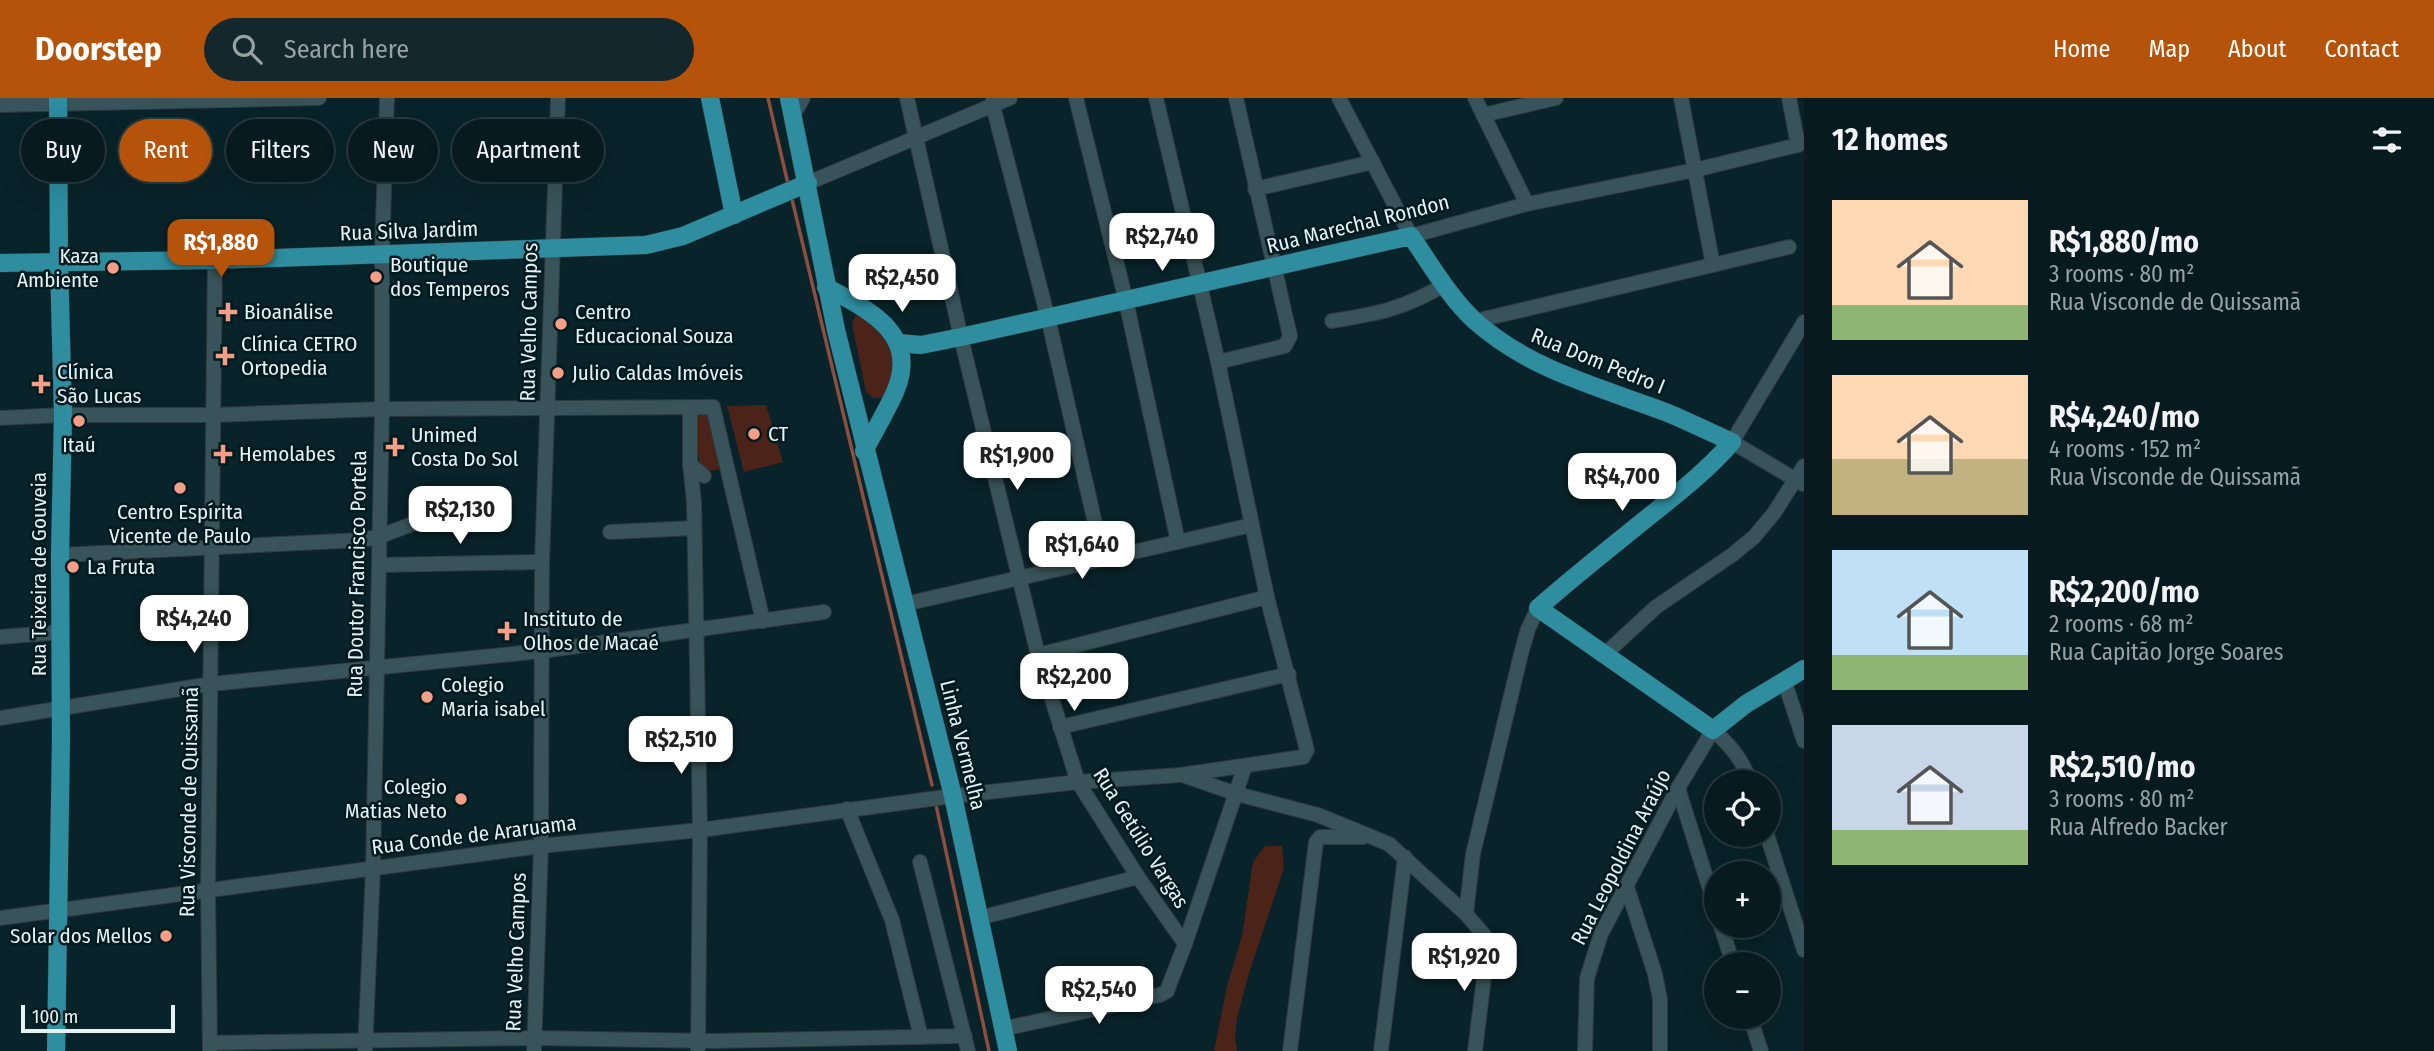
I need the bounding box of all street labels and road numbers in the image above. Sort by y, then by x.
street label: Rua Marechal Rondon [1264,189,1452,259]
street label: Rua Silva Jardim [339,216,479,246]
street label: Rua Velho Campos [515,242,543,402]
street label: Rua Dom Pedro I [1527,322,1669,400]
street label: Rua Doutor Francisco Portela [342,450,372,698]
street label: Rua Teixeira de Gouveia [26,472,52,676]
street label: Linha Vermelha [934,677,992,813]
street label: Rua Visconde de Quissamã [174,687,204,917]
street label: Rua Getúlio Vargas [1087,763,1195,913]
street label: Rua Leopoldina Araújo [1565,765,1677,949]
street label: Rua Conde de Araruama [370,810,578,860]
street label: Rua Velho Campos [500,872,532,1032]

